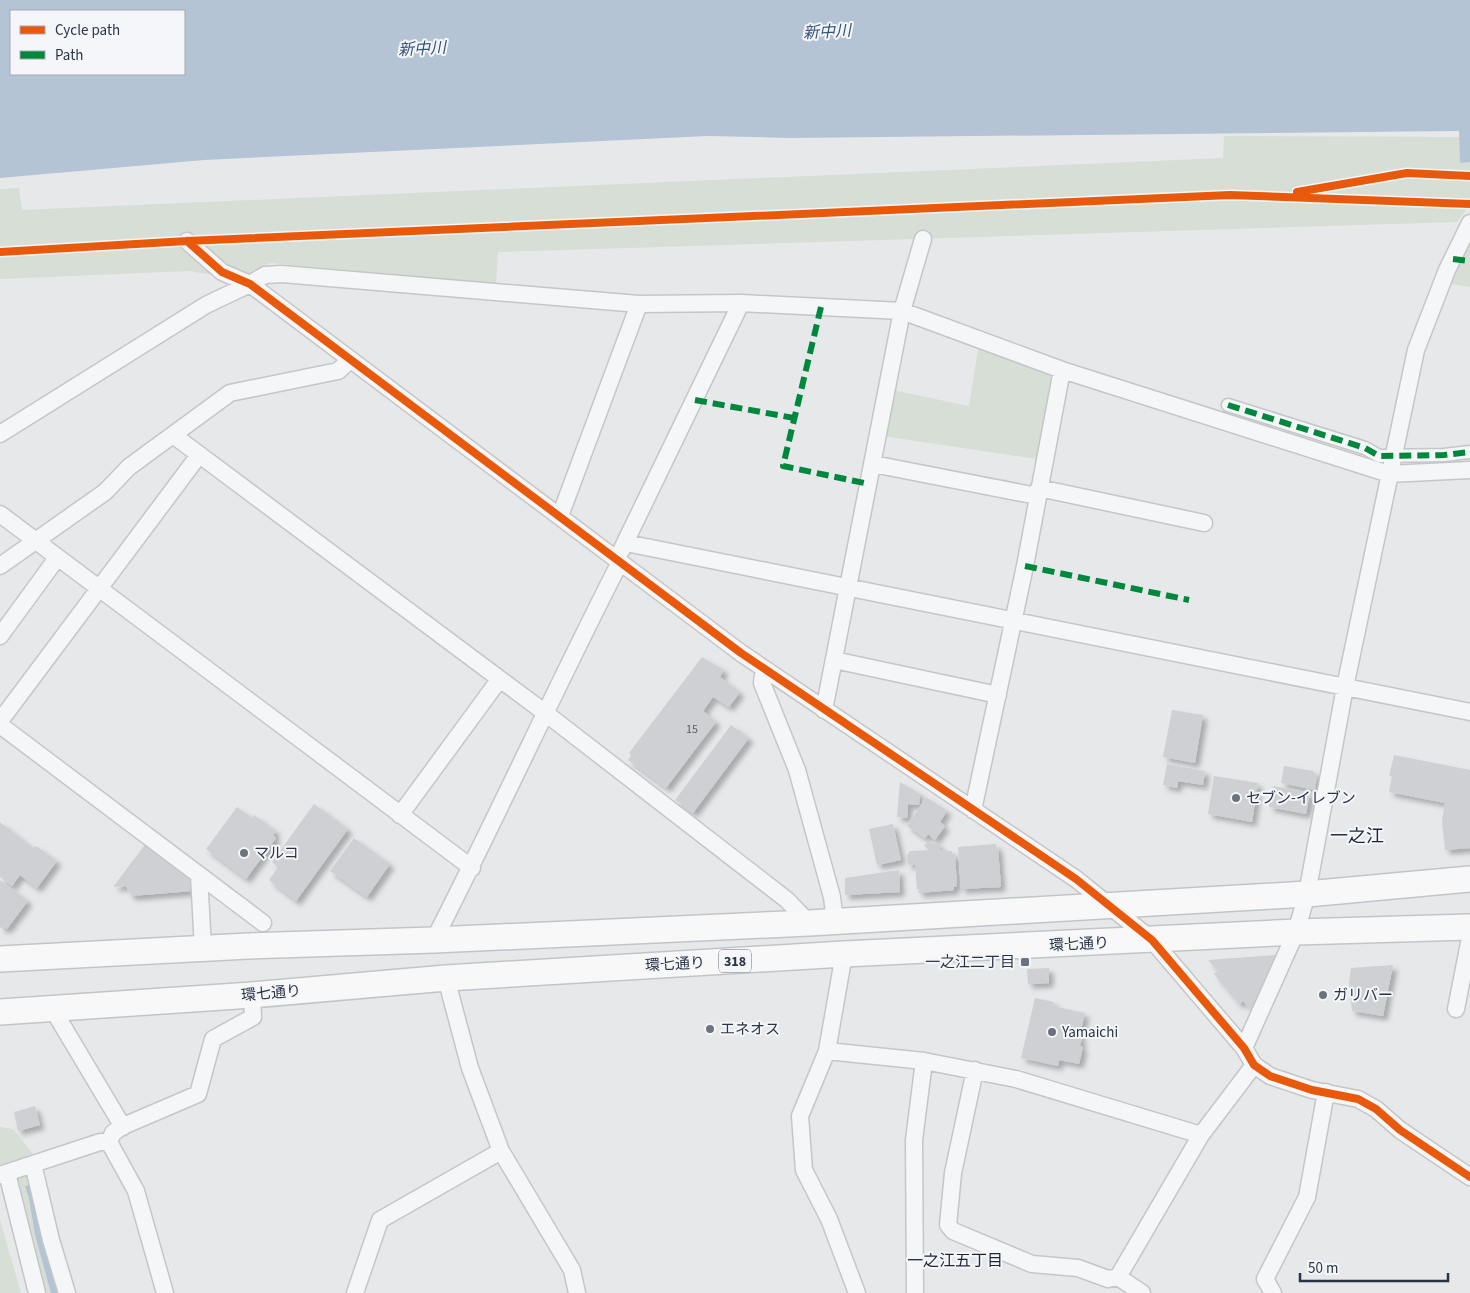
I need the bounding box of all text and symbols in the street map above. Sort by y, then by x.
legend [10,10,185,75]
text: Cycle path [55,20,120,41]
water label: 新中川 [803,20,854,44]
water label: 新中川 [398,37,449,61]
text: Path [55,45,83,66]
house number: 15 [686,721,698,738]
place label: セブン-イレブン [1246,788,1356,809]
marker: セブン-イレブン [1230,792,1242,804]
district label: 一之江 [1330,824,1384,849]
place label: マルコ [254,843,299,864]
marker: マルコ [238,847,250,859]
street label: 環七通り [1049,932,1110,957]
road number: 318 [719,949,751,972]
street label: 環七通り [645,952,706,977]
place label: 一之江二丁目 [925,952,1015,973]
marker: 一之江二丁目 [1019,956,1031,968]
street label: 環七通り [240,980,302,1007]
place label: ガリバー [1333,985,1393,1006]
marker: ガリバー [1317,989,1329,1001]
place label: エネオス [720,1019,780,1040]
place label: Yamaichi [1061,1022,1118,1043]
marker: エネオス [704,1023,716,1035]
marker: Yamaichi [1046,1026,1058,1038]
district label: 一之江五丁目 [907,1250,1003,1272]
scale bar [1300,1250,1448,1282]
text: 50 m [1308,1258,1338,1279]

